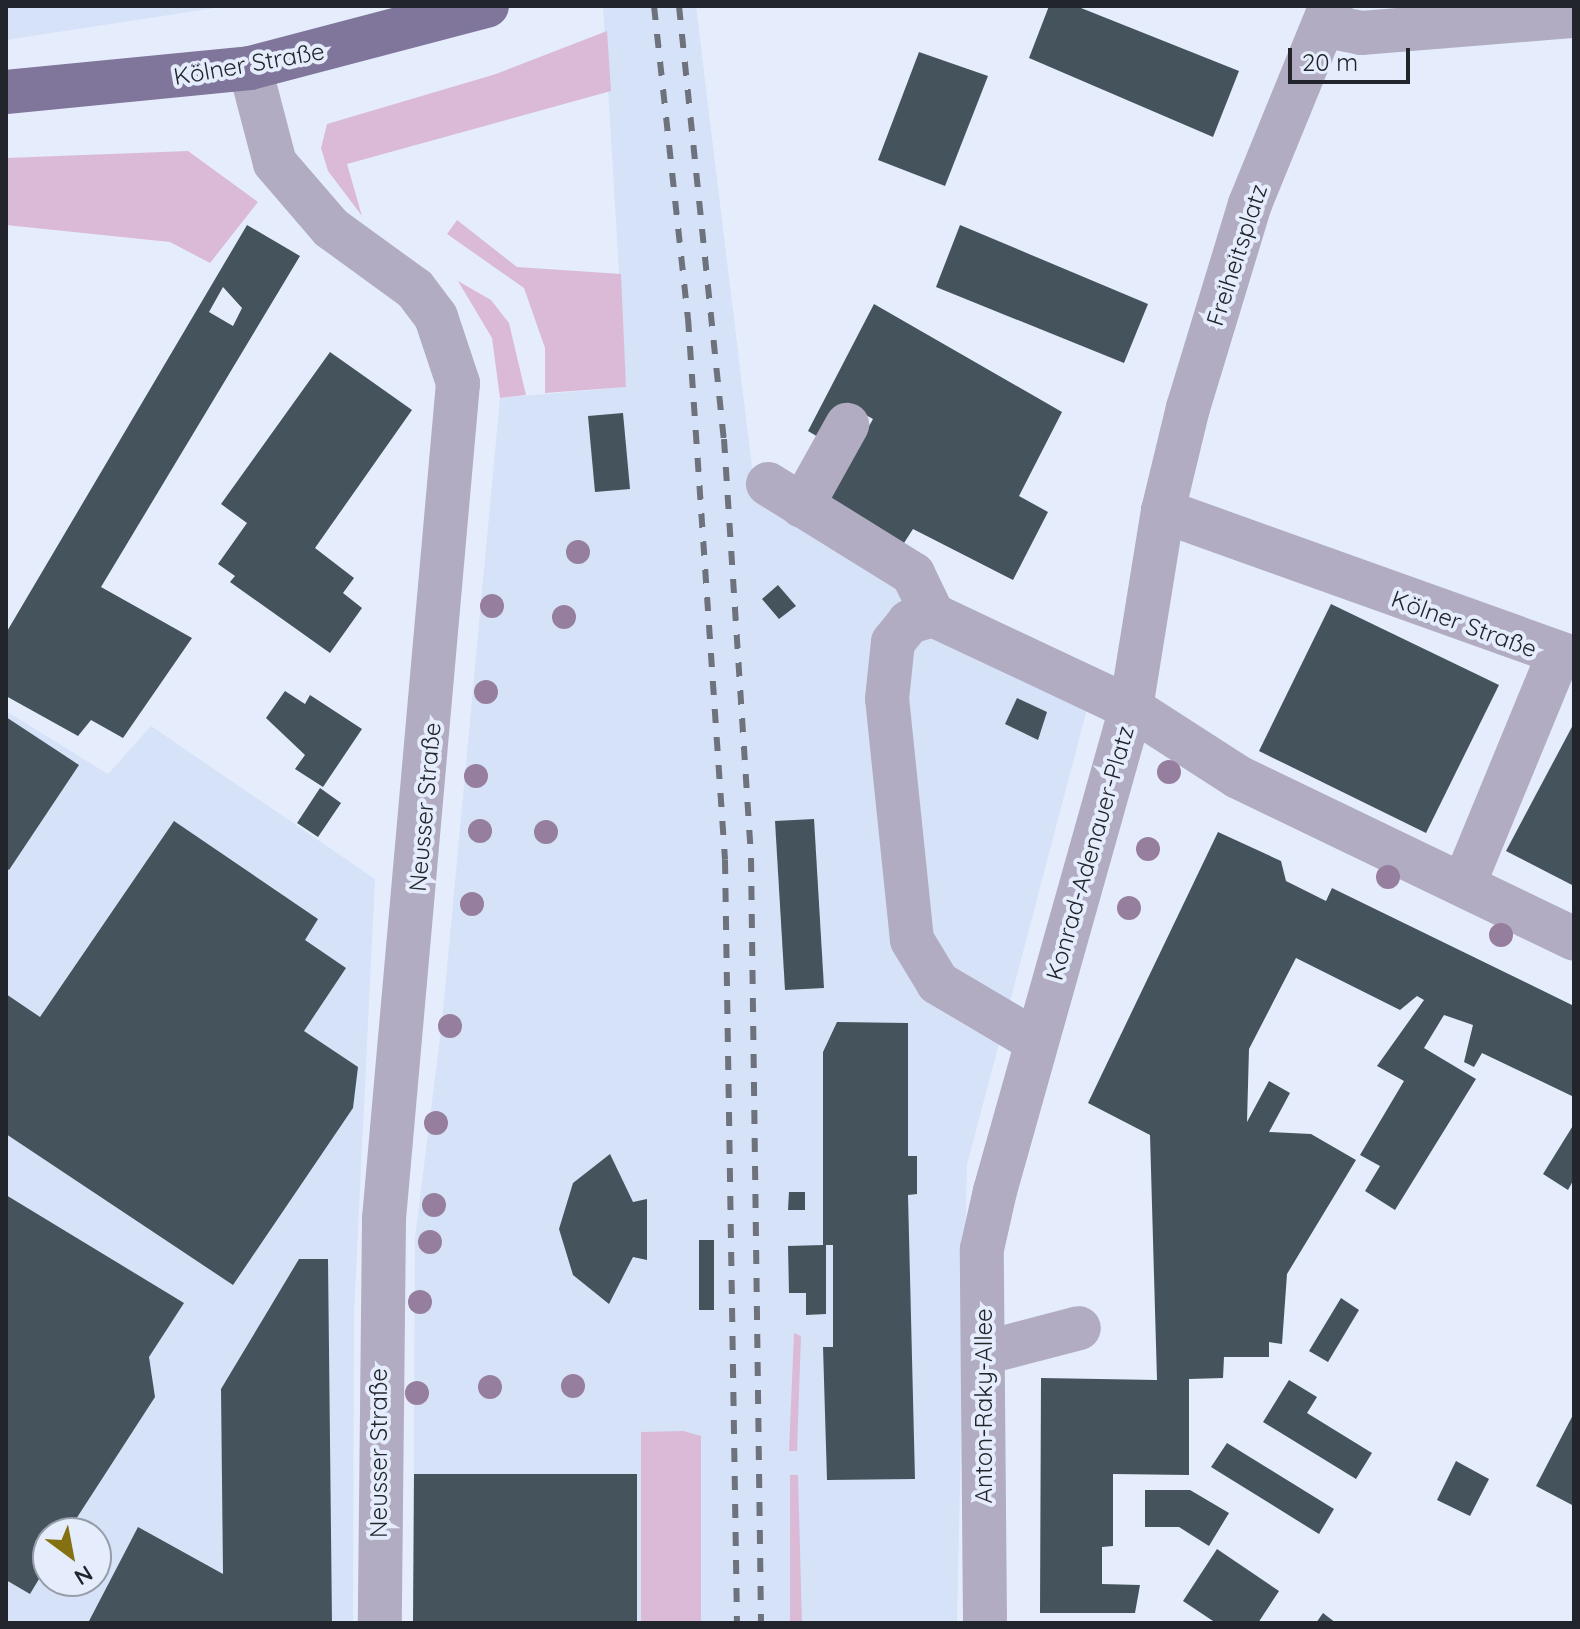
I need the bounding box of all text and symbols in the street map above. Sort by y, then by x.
scale bar [1292,32,1414,82]
street label: Kölner Straße [171,37,327,91]
text: 20 m [1302,47,1358,77]
street label: Freiheitsplatz [1201,181,1273,329]
street label: Kölner Straße [1387,584,1541,664]
street label: Neusser Straße [403,721,447,893]
street label: Konrad-Adenauer-Platz [1040,723,1140,983]
street label: Anton-Raky-Allee [970,1308,998,1504]
street label: Neusser Straße [365,1368,393,1538]
north arrow [32,1517,112,1597]
text: N [69,1559,98,1592]

